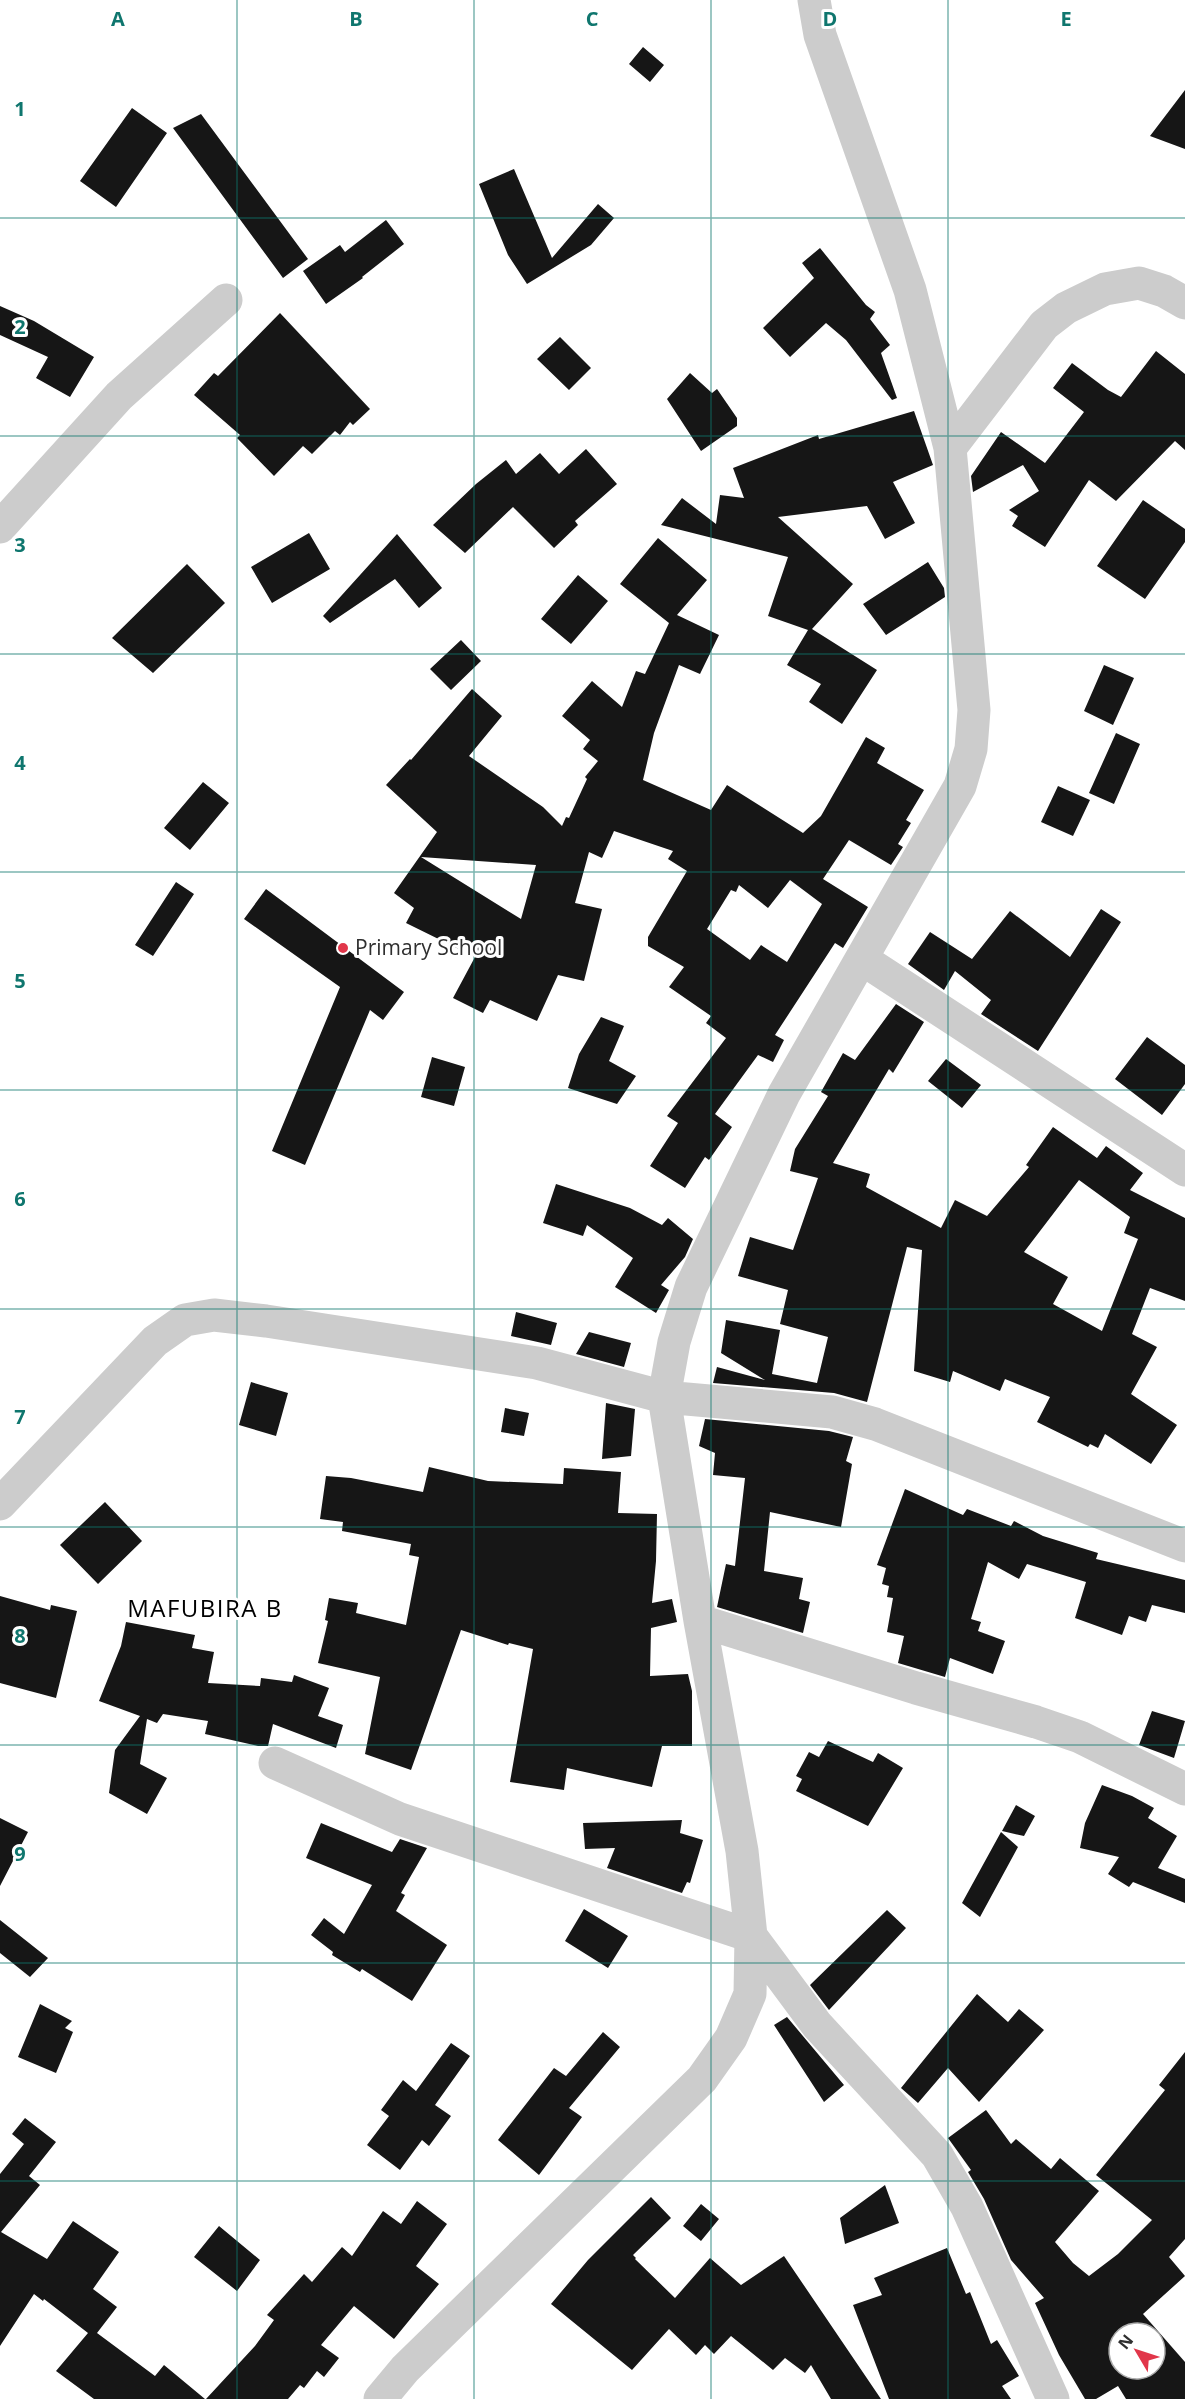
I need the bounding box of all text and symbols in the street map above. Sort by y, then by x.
text: A [111,5,125,32]
text: B [349,5,363,32]
text: C [586,5,599,32]
text: D [823,5,837,32]
text: E [1060,5,1072,32]
text: 1 [14,95,26,122]
text: 2 [14,313,26,340]
text: 3 [14,531,26,558]
text: 4 [14,749,26,776]
place label: Primary School [355,933,502,961]
marker: Primary School [336,941,350,955]
text: 5 [14,967,26,994]
text: 6 [14,1185,26,1212]
text: 7 [14,1403,26,1430]
district label: MAFUBIRA B [127,1591,283,1624]
text: 8 [14,1622,26,1649]
text: 9 [14,1840,26,1867]
north arrow [1107,2321,1167,2381]
text: N [1113,2330,1138,2354]

